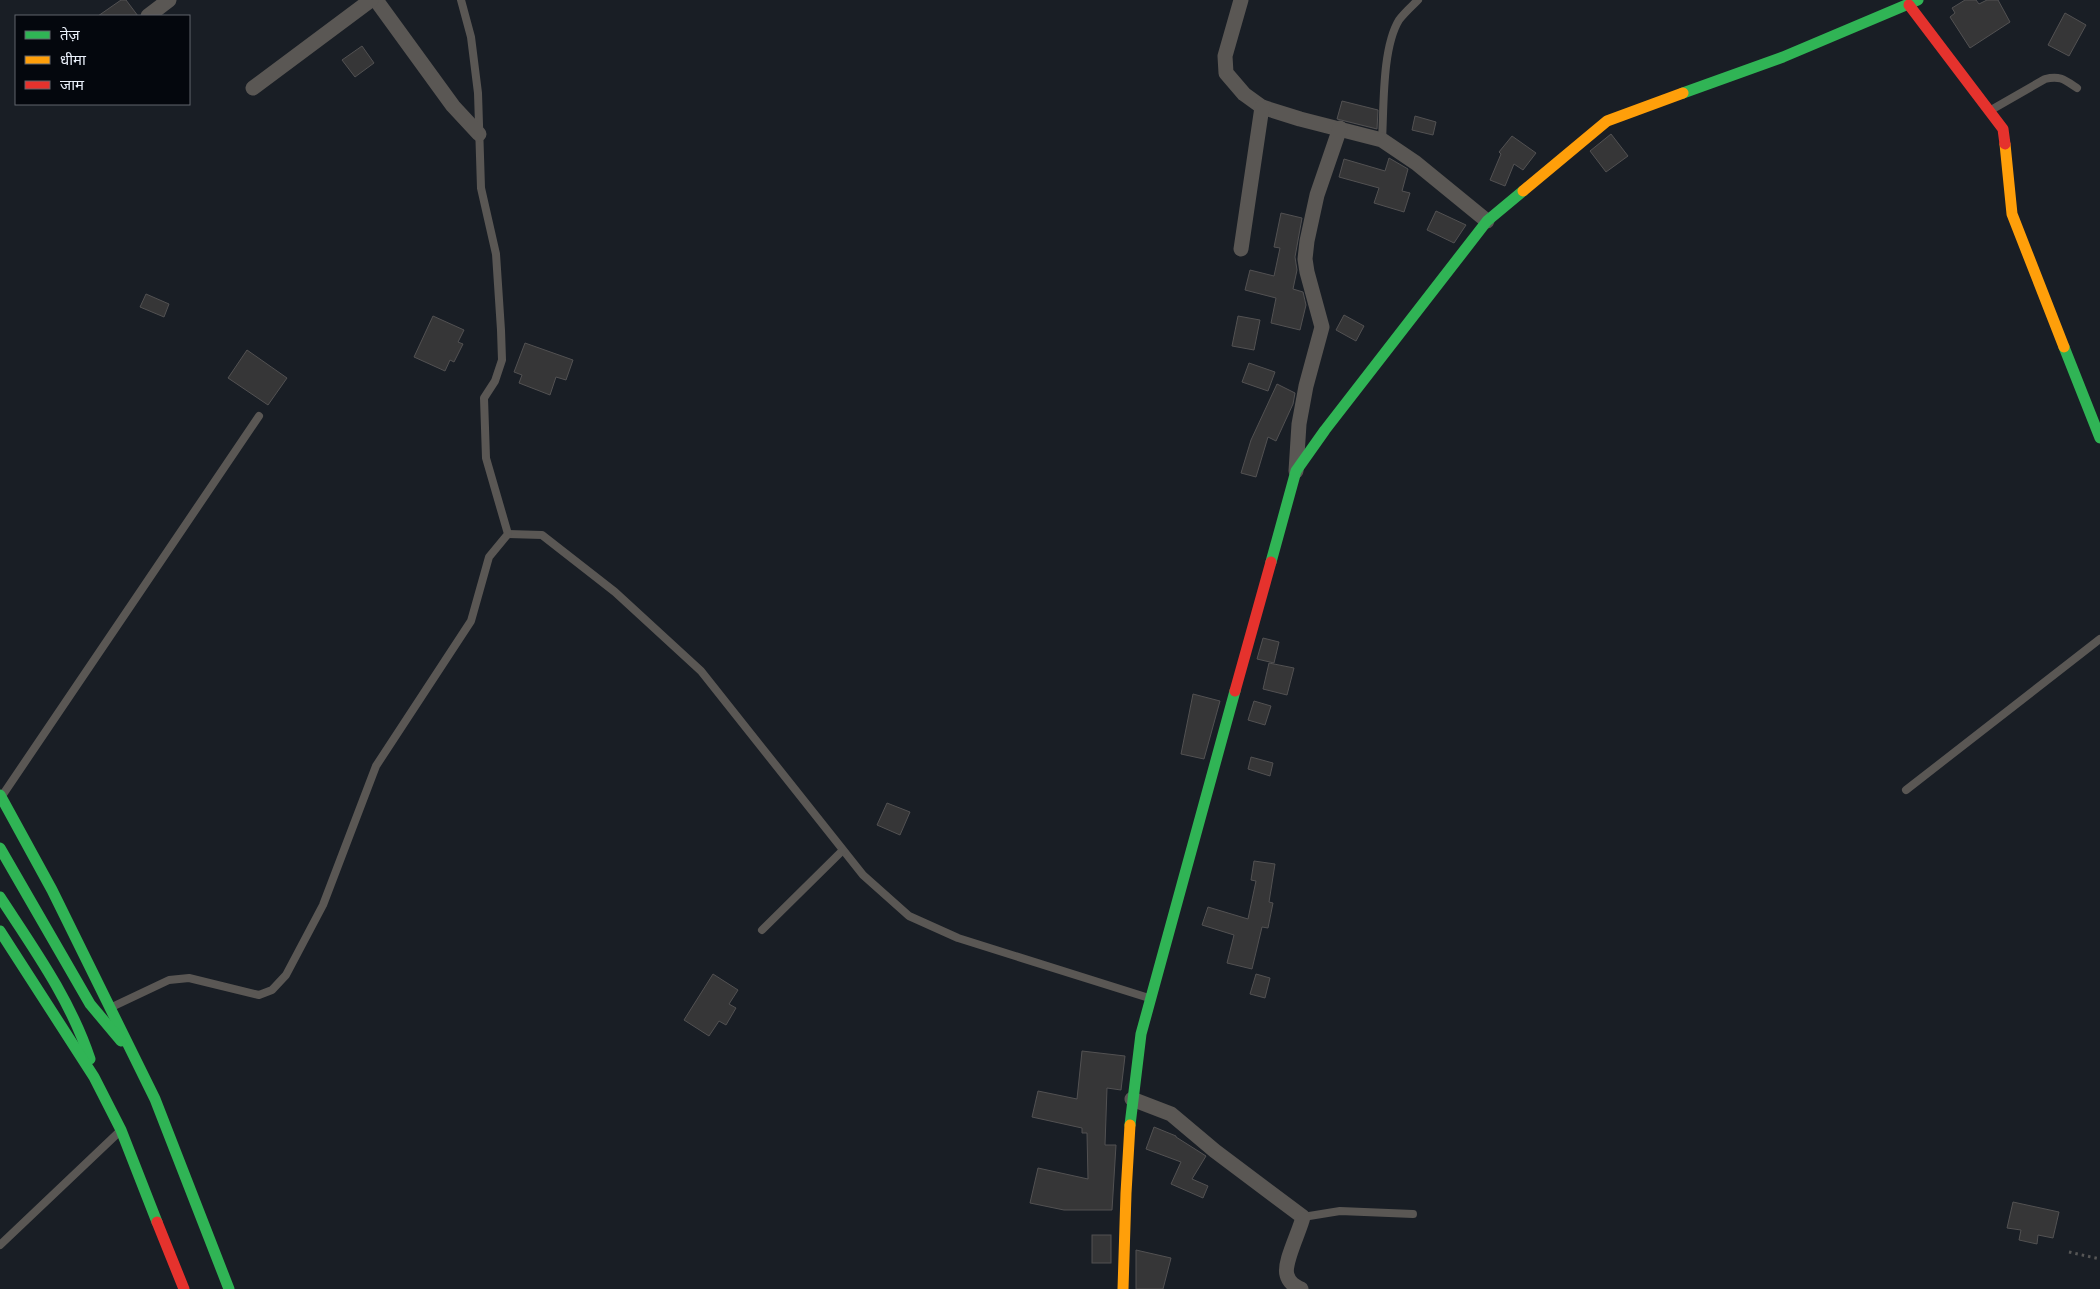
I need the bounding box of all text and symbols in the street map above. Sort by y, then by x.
legend [15,15,190,105]
text: तेज़ [60,25,81,43]
text: धीमा [60,50,87,68]
text: जाम [60,75,85,93]

